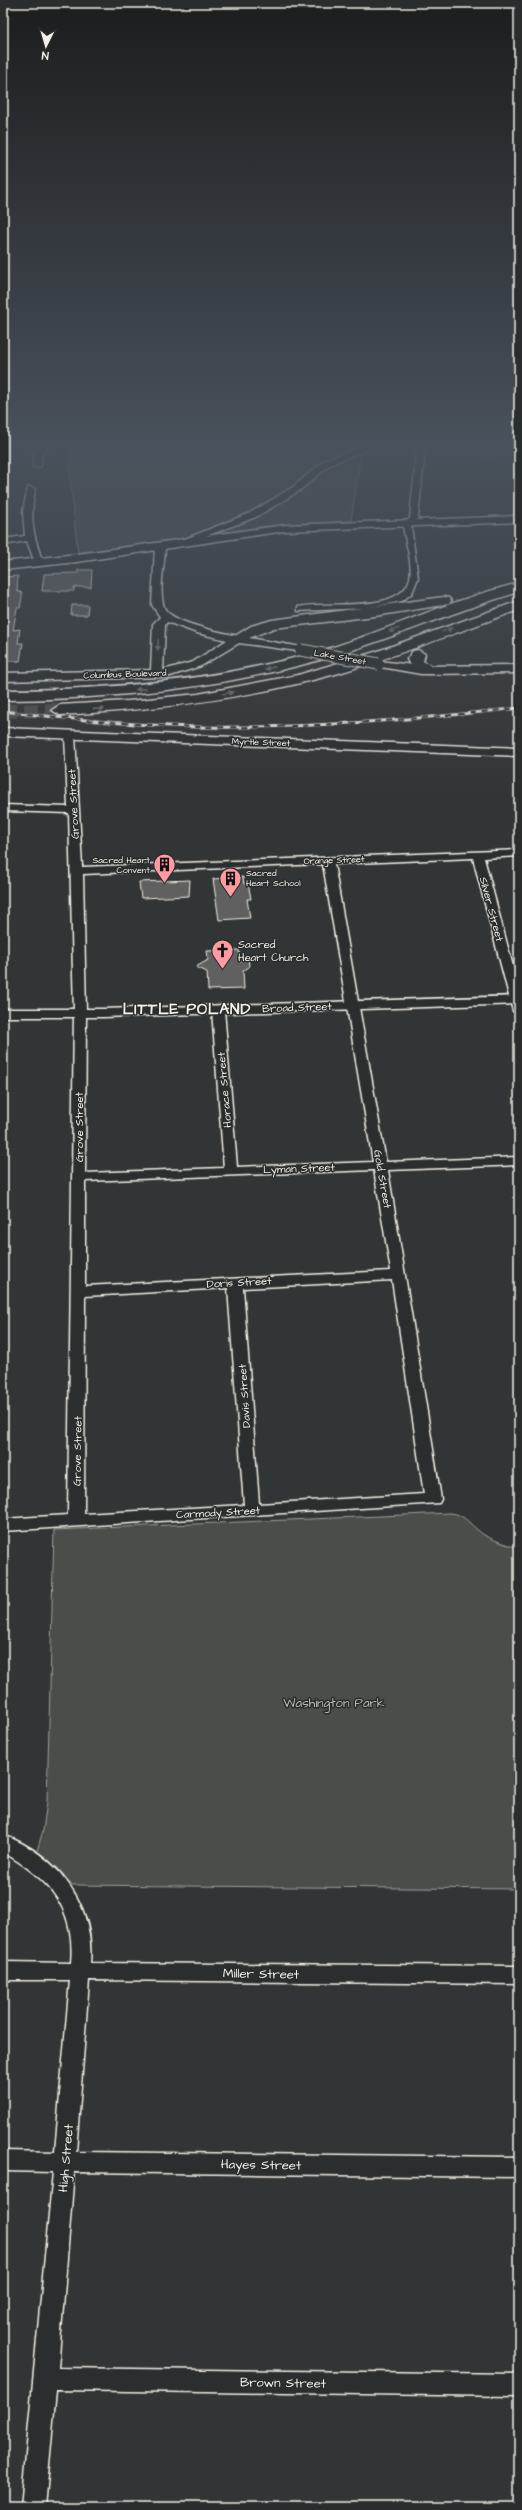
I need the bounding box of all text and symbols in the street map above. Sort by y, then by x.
north arrow [26,26,66,66]
text: N [41,48,49,63]
one-way arrow [441,627,453,633]
one-way arrow [387,628,399,634]
one-way arrow [155,639,161,652]
street label: Lake Street [313,647,367,669]
one-way arrow [264,666,276,672]
street label: Columbus Boulevard [83,667,167,682]
one-way arrow [135,686,147,692]
one-way arrow [222,690,234,696]
one-way arrow [93,705,105,712]
street label: Myrtle Street [231,735,291,750]
street label: Grove Street [64,768,83,839]
building icon: Sacred Heart Convent [152,852,178,885]
street label: Orange Street [303,853,365,868]
place label: Sacred Heart Convent [92,854,150,877]
building icon: Sacred Heart School [218,865,244,898]
place label: Sacred Heart School [246,867,301,890]
street label: Silver Street [476,875,508,944]
church icon: Sacred Heart Church [210,937,236,970]
place label: Sacred Heart Church [238,937,309,965]
district label: LITTLE POLAND [123,999,251,1020]
street label: Broad Street [262,999,333,1016]
street label: Horace Street [214,1051,235,1128]
street label: Grove Street [72,1092,87,1162]
street label: Gold Street [370,1148,395,1210]
street label: Lyman Street [263,1160,336,1178]
street label: Doris Street [206,1273,272,1292]
street label: Davis Street [235,1363,254,1428]
street label: Grove Street [69,1415,86,1486]
street label: Carmody Street [176,1503,261,1523]
park label: Washington Park [283,1694,385,1713]
street label: Miller Street [223,1964,300,1984]
street label: High Street [54,2123,79,2193]
street label: Hayes Street [221,2155,302,2176]
street label: Brown Street [240,2373,327,2393]

